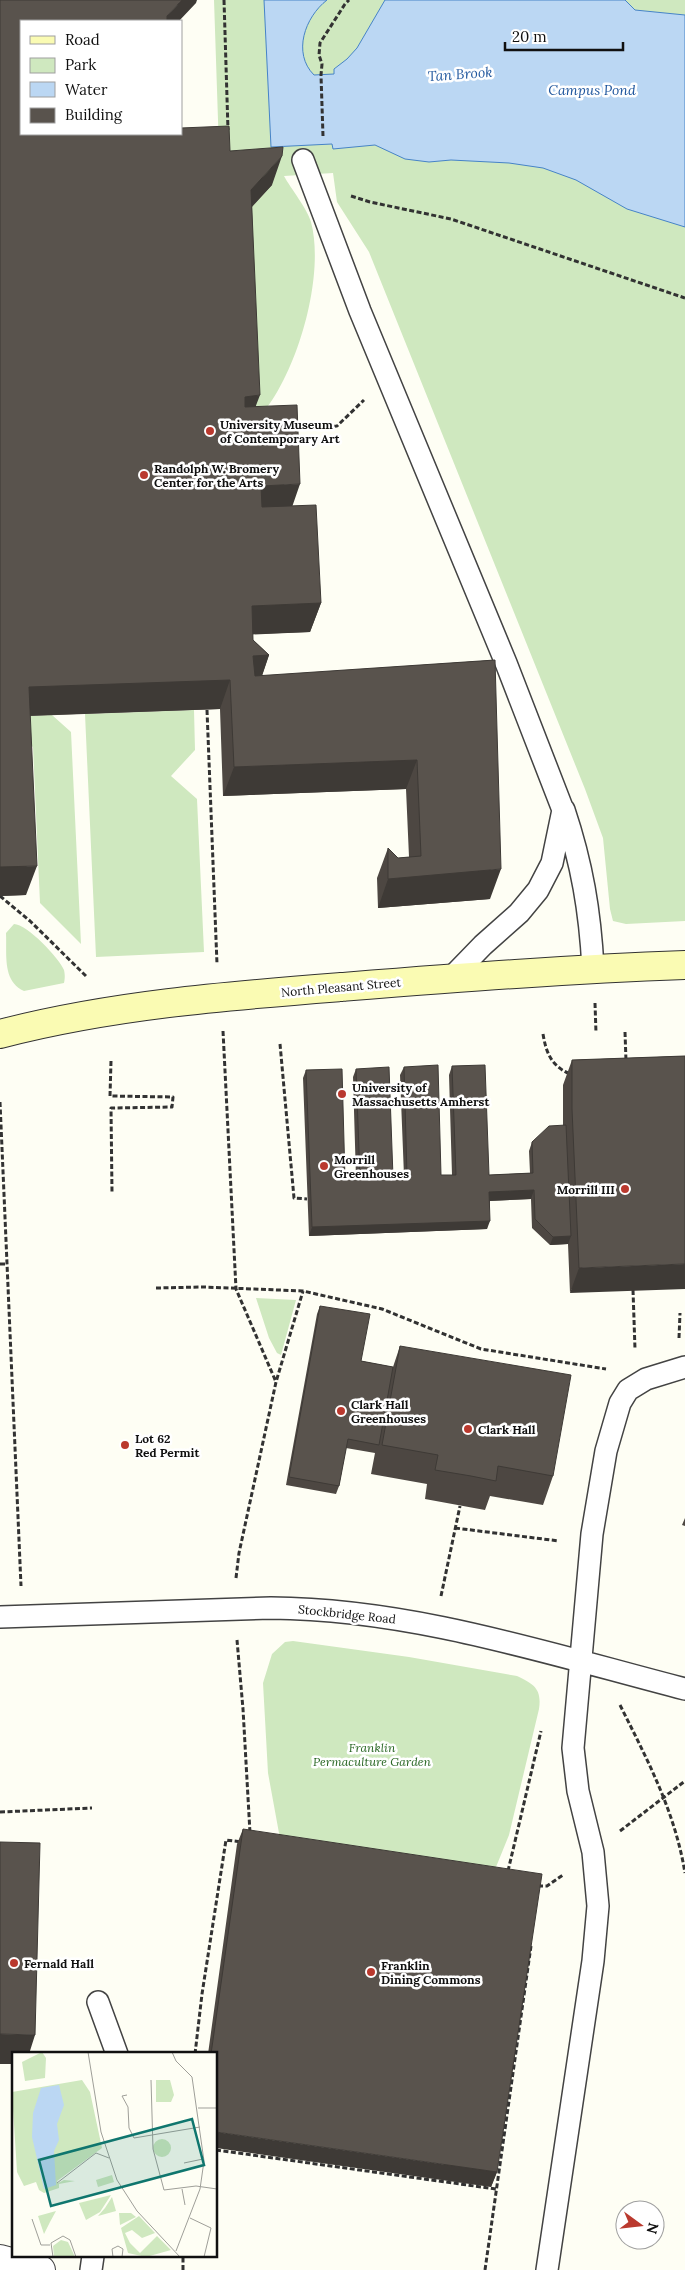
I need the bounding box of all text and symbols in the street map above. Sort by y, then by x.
legend [20,20,182,135]
scale bar [505,20,622,52]
text: 20 m [512,27,547,46]
text: Road [65,30,100,49]
text: Park [65,55,96,74]
water label: Tan Brook [427,63,493,85]
text: Water [65,80,108,99]
water label: Campus Pond [548,81,636,99]
text: Building [65,105,123,124]
place label: University Museum of Contemporary Art [220,417,341,446]
marker: University Museum of Contemporary Art [204,425,216,437]
place label: Randolph W. Bromery Center for the Arts [154,461,279,490]
marker: Randolph W. Bromery Center for the Arts [138,469,150,481]
street label: North Pleasant Street [280,974,402,1000]
place label: University of Massachusetts Amherst [352,1080,490,1109]
marker: University of Massachusetts Amherst [336,1088,348,1100]
place label: Morrill Greenhouses [334,1152,409,1181]
marker: Morrill Greenhouses [318,1160,330,1172]
place label: Morrill III [557,1182,615,1197]
marker: Morrill III [619,1183,631,1195]
place label: Clark Hall Greenhouses [351,1397,426,1426]
marker: Clark Hall Greenhouses [335,1405,347,1417]
place label: Clark Hall [478,1422,536,1437]
marker: Clark Hall [462,1423,474,1435]
place label: Lot 62 Red Permit [135,1431,200,1460]
marker: Lot 62 Red Permit [119,1439,131,1451]
street label: Stockbridge Road [297,1601,397,1627]
park label: Franklin Permaculture Garden [313,1740,432,1769]
place label: Fernald Hall [24,1956,94,1971]
marker: Fernald Hall [8,1957,20,1969]
place label: Franklin Dining Commons [381,1958,481,1987]
marker: Franklin Dining Commons [365,1966,377,1978]
inset map [12,2052,218,2258]
north arrow [615,2200,665,2250]
text: N [642,2221,663,2236]

